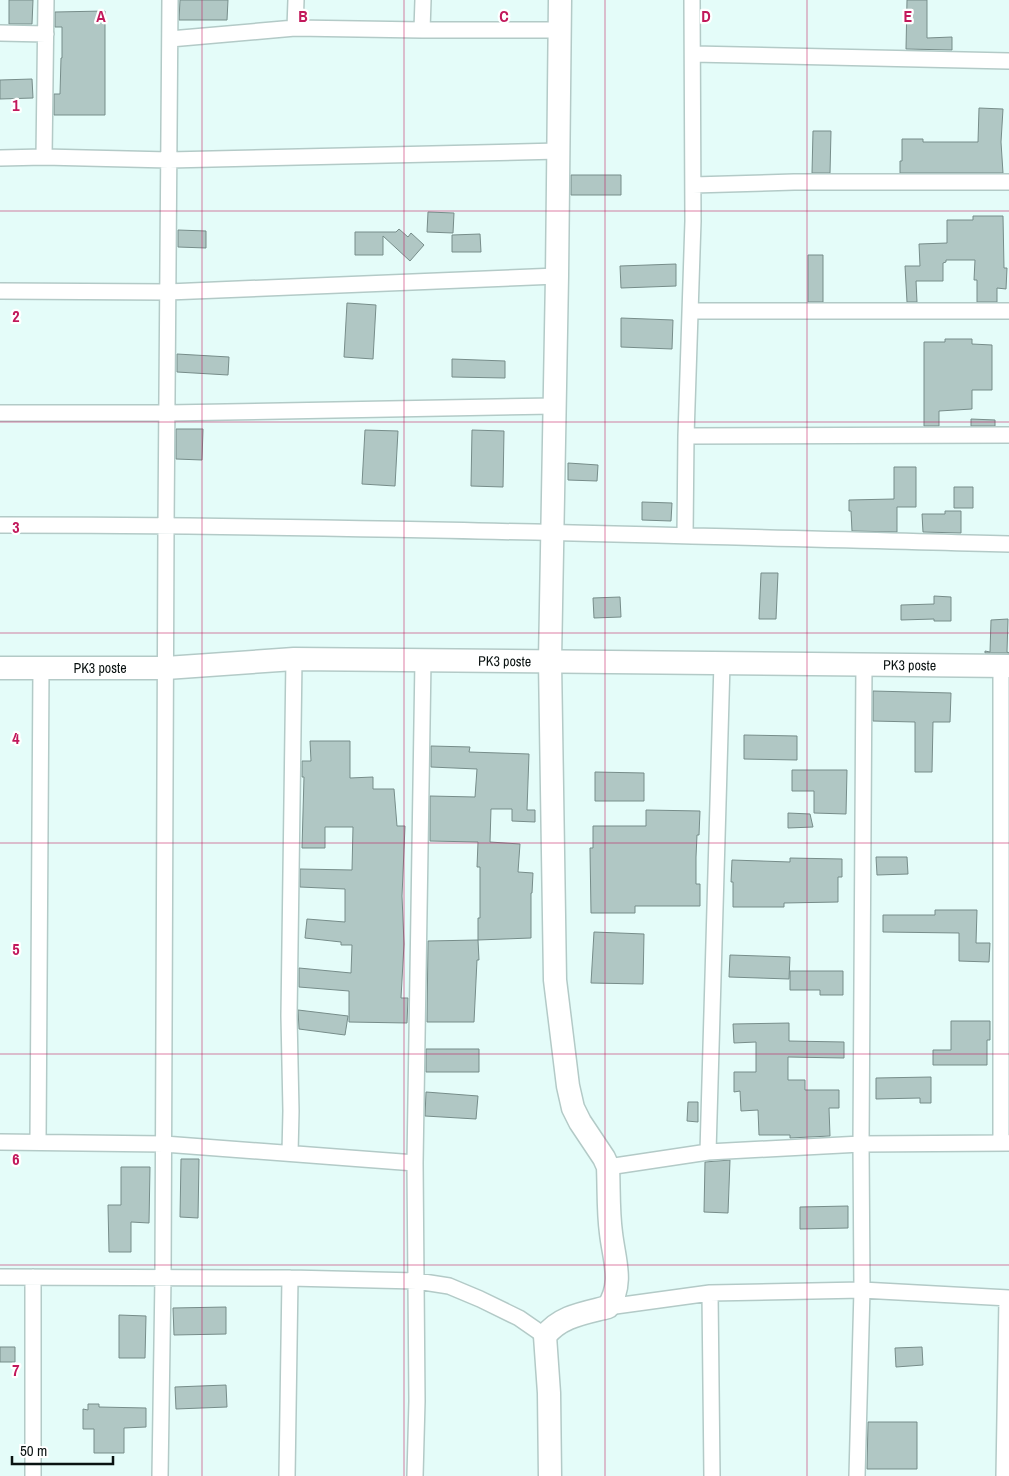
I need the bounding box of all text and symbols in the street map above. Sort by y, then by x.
text: A [96,5,106,27]
text: B [298,5,308,27]
text: C [499,5,509,27]
text: D [701,5,711,27]
text: E [904,5,913,27]
text: 1 [12,94,20,116]
text: 2 [12,305,20,327]
text: 3 [12,516,20,538]
street label: PK3 poste [478,652,531,670]
street label: PK3 poste [883,656,936,674]
street label: PK3 poste [73,659,127,677]
text: 4 [12,727,20,749]
text: 5 [12,938,20,960]
text: 6 [12,1148,20,1170]
text: 7 [12,1359,20,1381]
scale bar [12,1434,114,1466]
text: 50 m [20,1440,47,1461]

